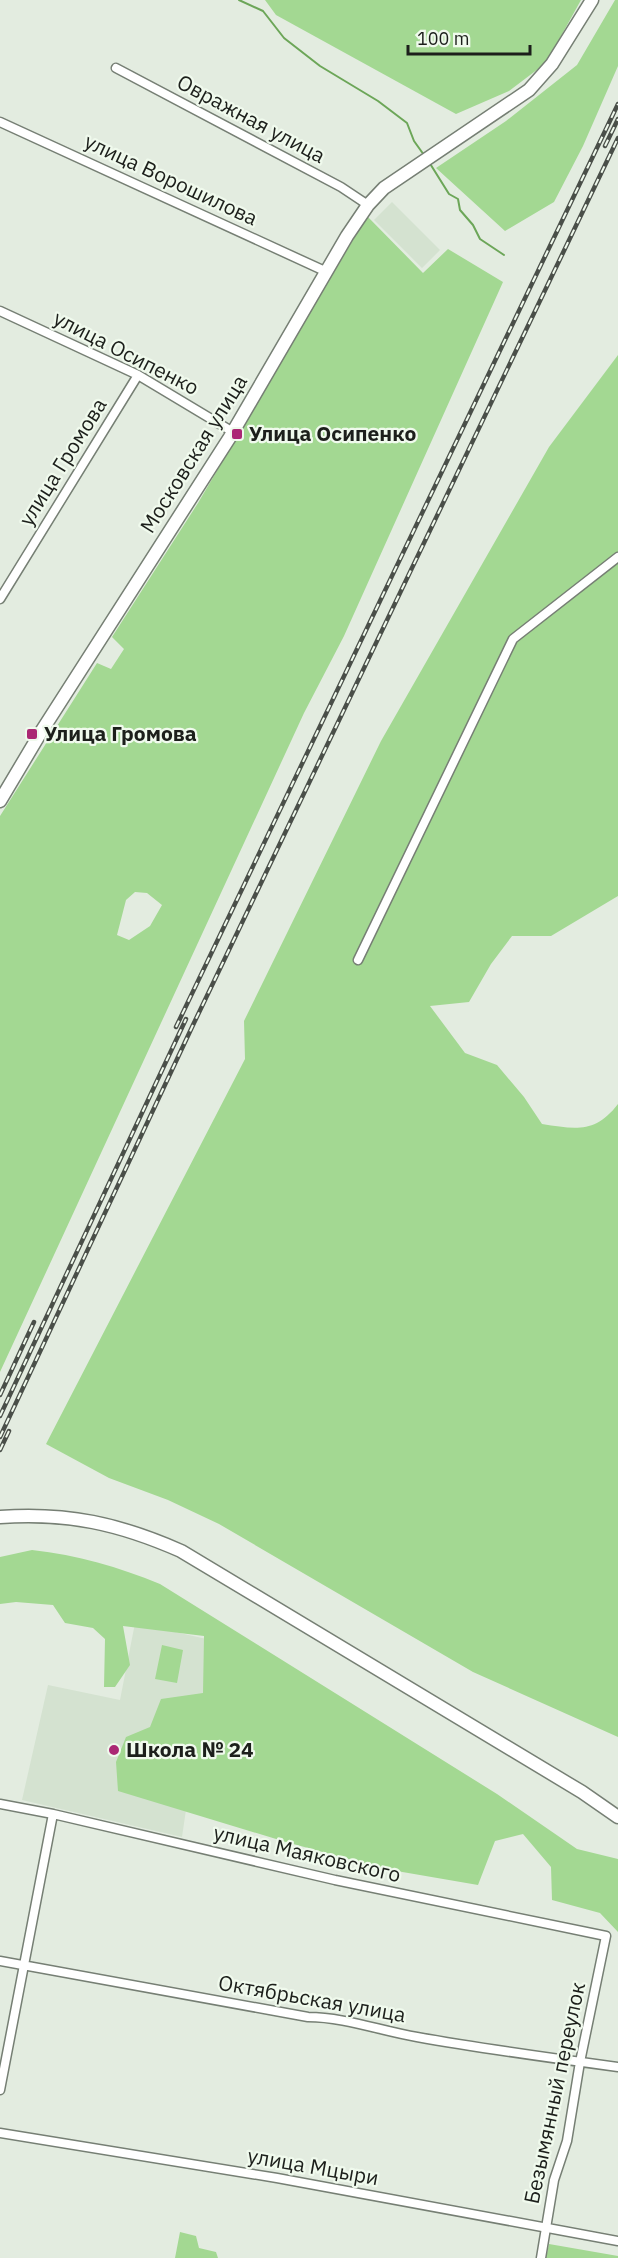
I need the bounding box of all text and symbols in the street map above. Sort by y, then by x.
scale bar [408,18,530,56]
text: 100 m [417,27,469,50]
street label: Овражная улица [172,67,330,169]
street label: улица Ворошилова [80,127,263,232]
street label: улица Осипенко [49,303,204,401]
street label: Московская улица [133,369,253,538]
street label: улица Громова [12,392,113,531]
place label: Улица Осипенко [249,419,416,447]
marker: Улица Осипенко [230,427,244,441]
place label: Улица Громова [44,719,197,747]
marker: Улица Громова [25,727,39,741]
place label: Школа № 24 [126,1735,254,1763]
marker: Школа № 24 [107,1743,121,1757]
street label: улица Маяковского [211,1818,404,1888]
street label: Октябрьская улица [216,1968,408,2028]
street label: Безымянный переулок [517,1979,591,2206]
street label: улица Мцыри [245,2141,381,2191]

